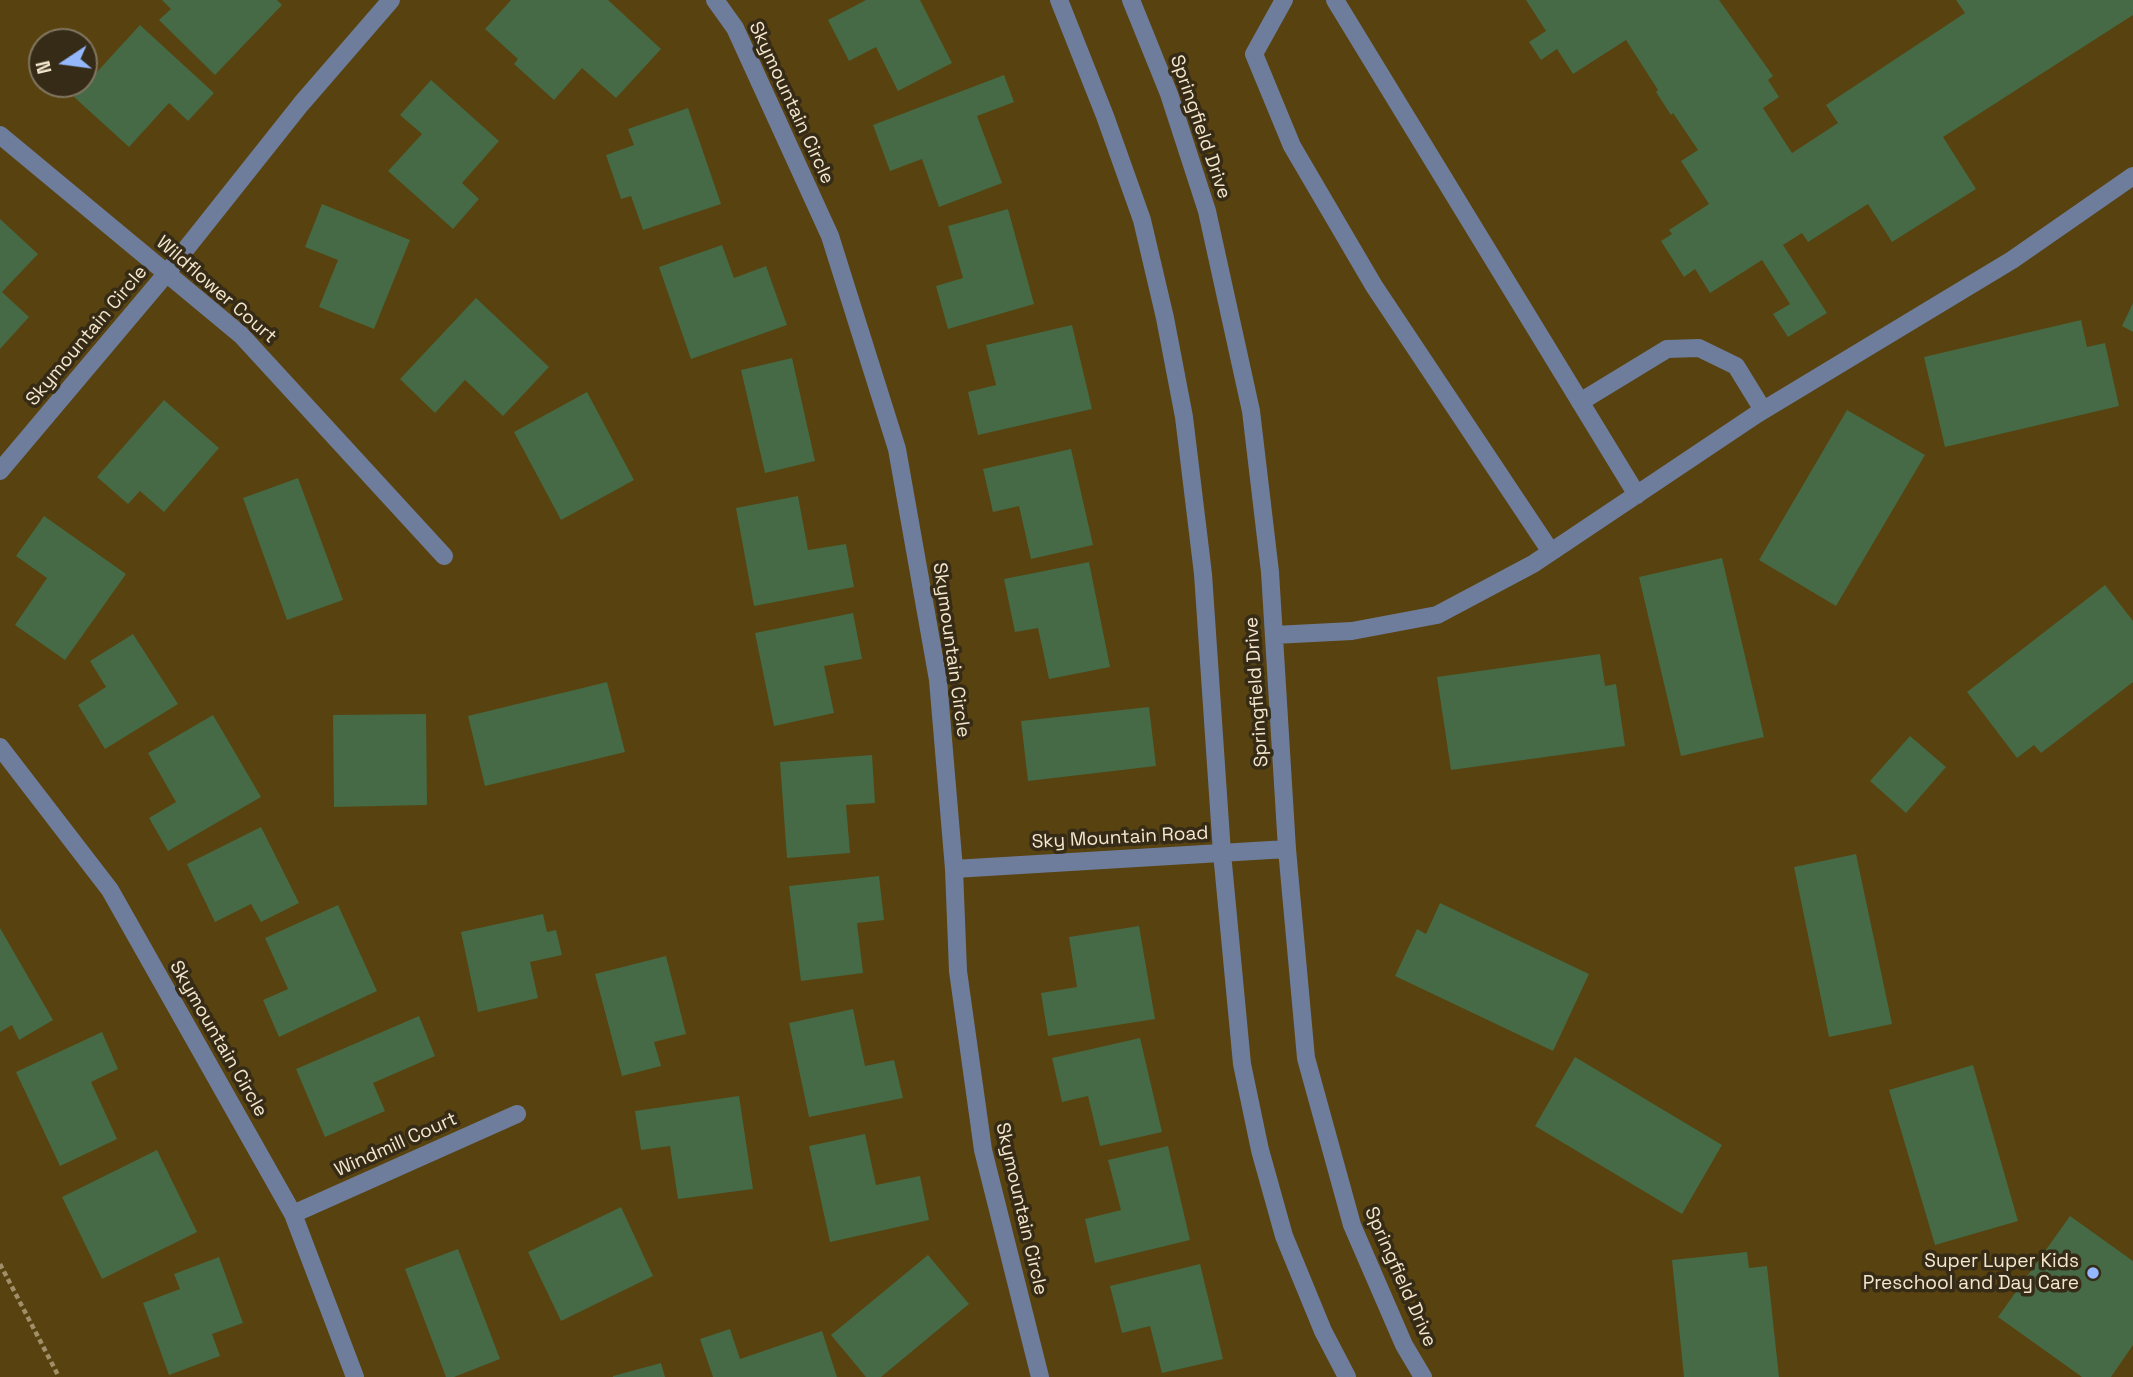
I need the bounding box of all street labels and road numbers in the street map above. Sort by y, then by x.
street label: Skymountain Circle [743,18,839,188]
street label: Springfield Drive [1165,52,1235,202]
street label: Wildflower Court [151,231,281,349]
street label: Skymountain Circle [22,261,152,411]
street label: Skymountain Circle [927,561,975,739]
street label: Springfield Drive [1240,616,1274,768]
street label: Sky Mountain Road [1031,822,1209,854]
street label: Skymountain Circle [164,957,272,1121]
street label: Windmill Court [331,1108,461,1182]
street label: Skymountain Circle [990,1121,1052,1297]
street label: Springfield Drive [1359,1204,1441,1350]

